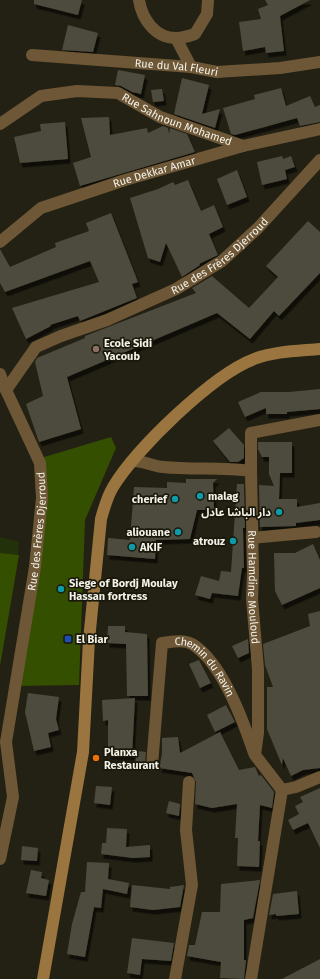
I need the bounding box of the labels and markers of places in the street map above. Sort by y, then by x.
place label: Ecole Sidi Yacoub [103,337,152,363]
marker: Ecole Sidi Yacoub [91,344,101,354]
place label: malag [208,490,239,503]
marker: malag [195,491,205,501]
place label: cherief [132,493,168,506]
marker: cherief [170,494,180,504]
place label: دار الباشا عادل [201,506,271,519]
marker: دار الباشا عادل [274,507,284,517]
place label: aliouane [127,526,170,539]
marker: aliouane [173,527,183,537]
place label: atrouz [193,535,225,548]
marker: atrouz [228,536,238,546]
place label: AKIF [139,541,163,554]
marker: AKIF [127,542,137,552]
place label: Siege of Bordj Moulay Hassan fortress [69,577,178,603]
marker: Siege of Bordj Moulay Hassan fortress [56,584,66,594]
place label: El Biar [76,633,108,646]
marker: El Biar [63,634,73,644]
place label: Planxa Restaurant [104,746,160,772]
marker: Planxa Restaurant [91,753,101,763]

